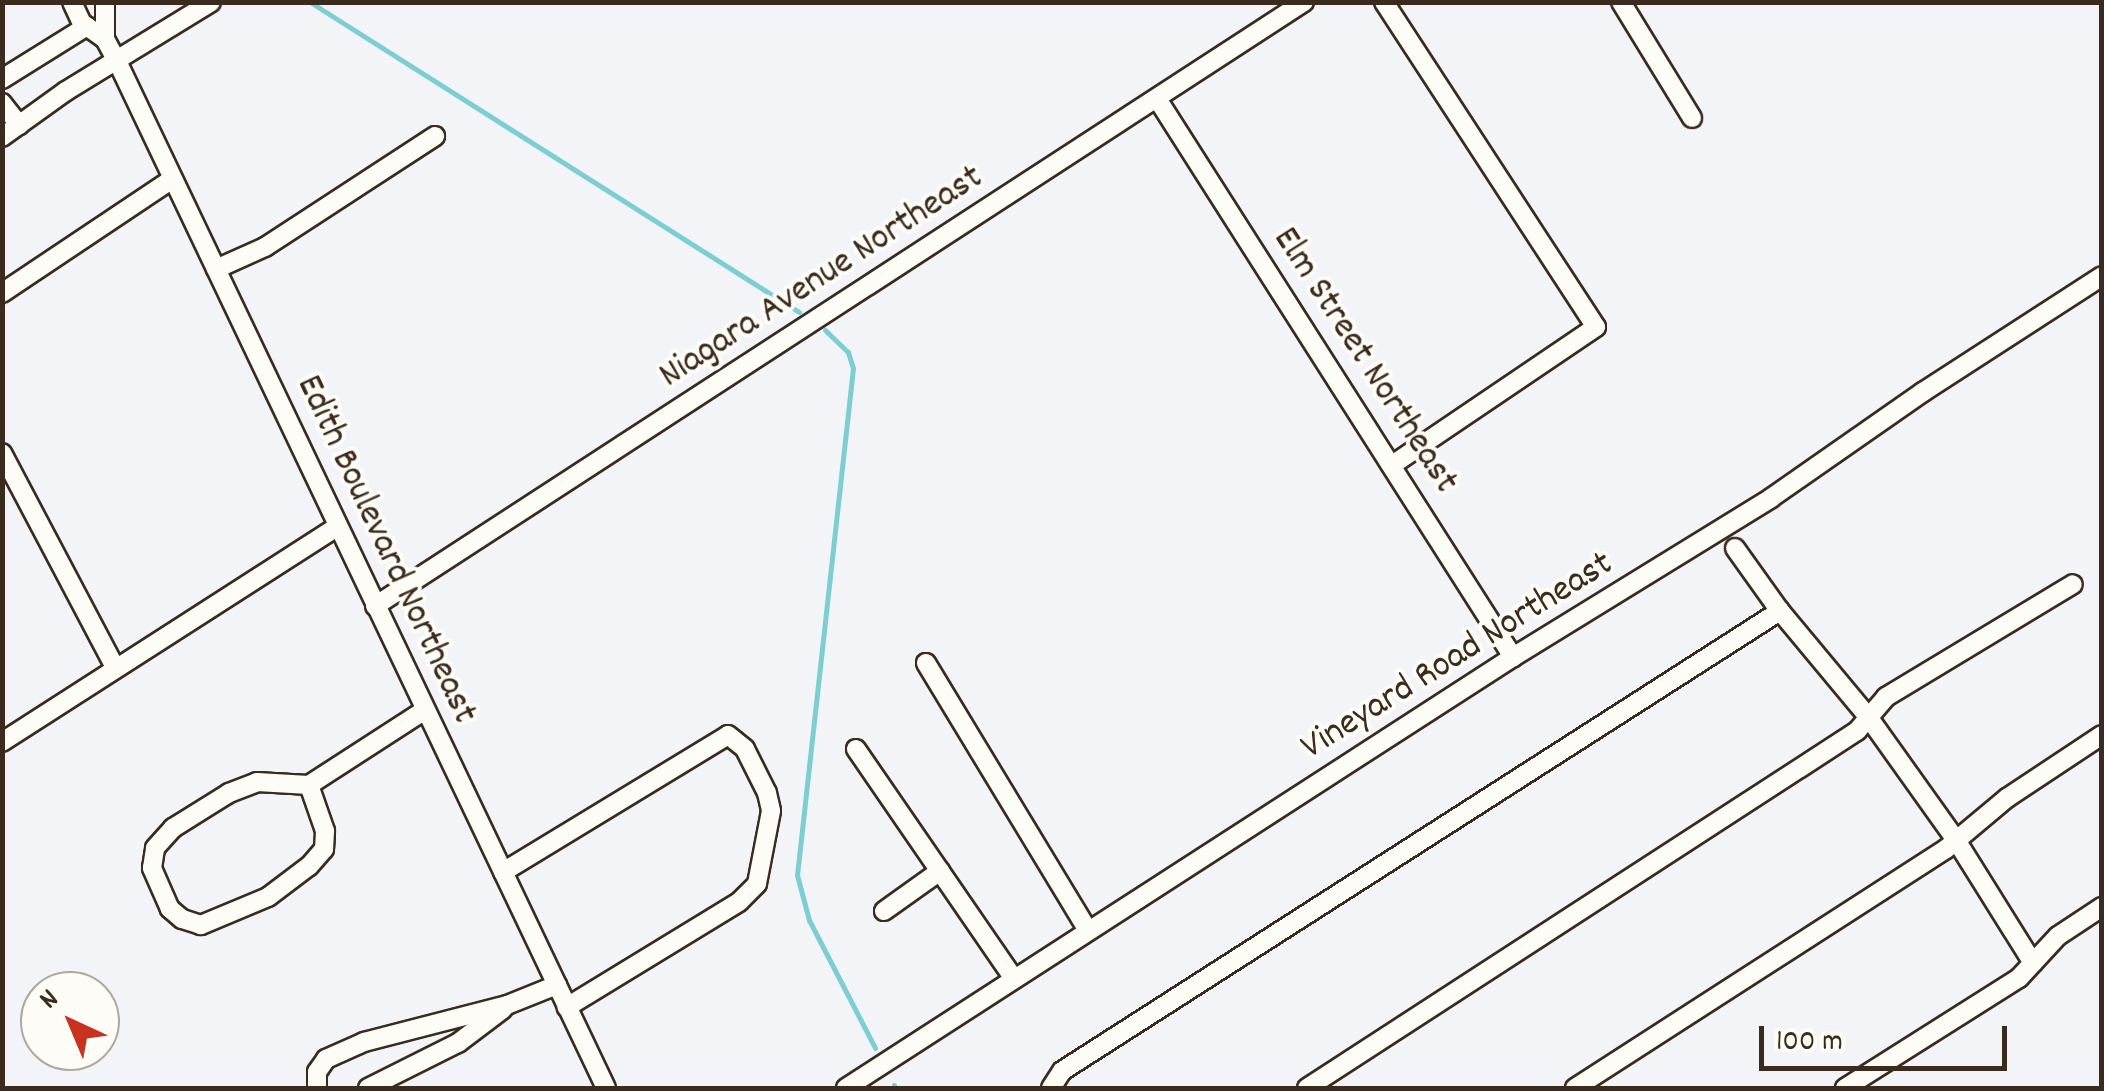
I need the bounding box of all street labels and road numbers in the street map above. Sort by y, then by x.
street label: Niagara Avenue Northeast [651,156,993,400]
street label: Elm Street Northeast [1261,219,1467,503]
street label: Edith Boulevard Northeast [284,368,486,732]
street label: Vineyard Road Northeast [1294,543,1622,771]

